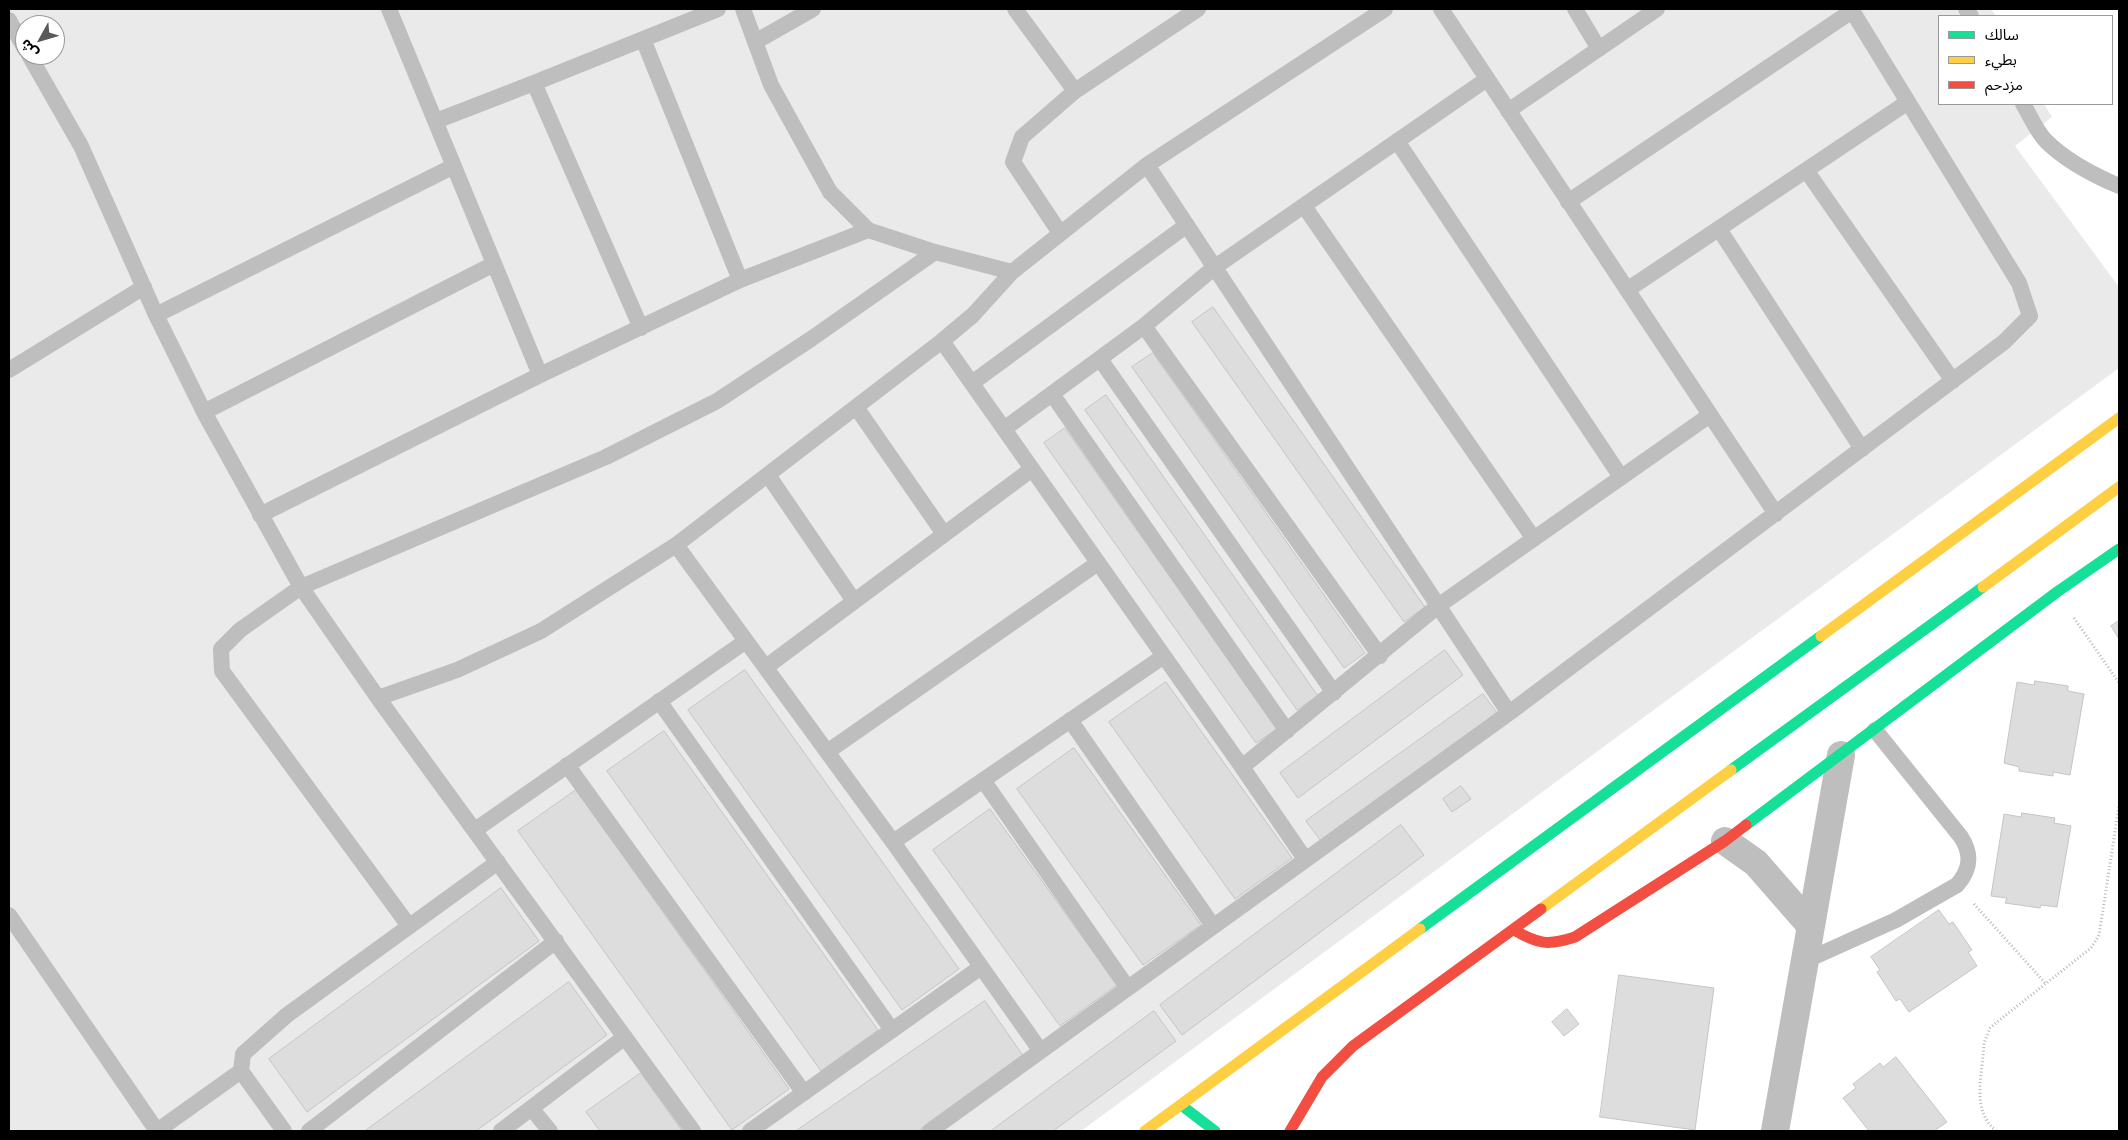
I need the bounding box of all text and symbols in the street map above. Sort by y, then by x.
north arrow [15,15,65,65]
legend [1938,15,2113,105]
text: سالك [1985,25,2019,44]
text: ش [16,36,42,62]
text: بطيء [1985,50,2017,69]
text: مزدحم [1985,75,2023,94]

